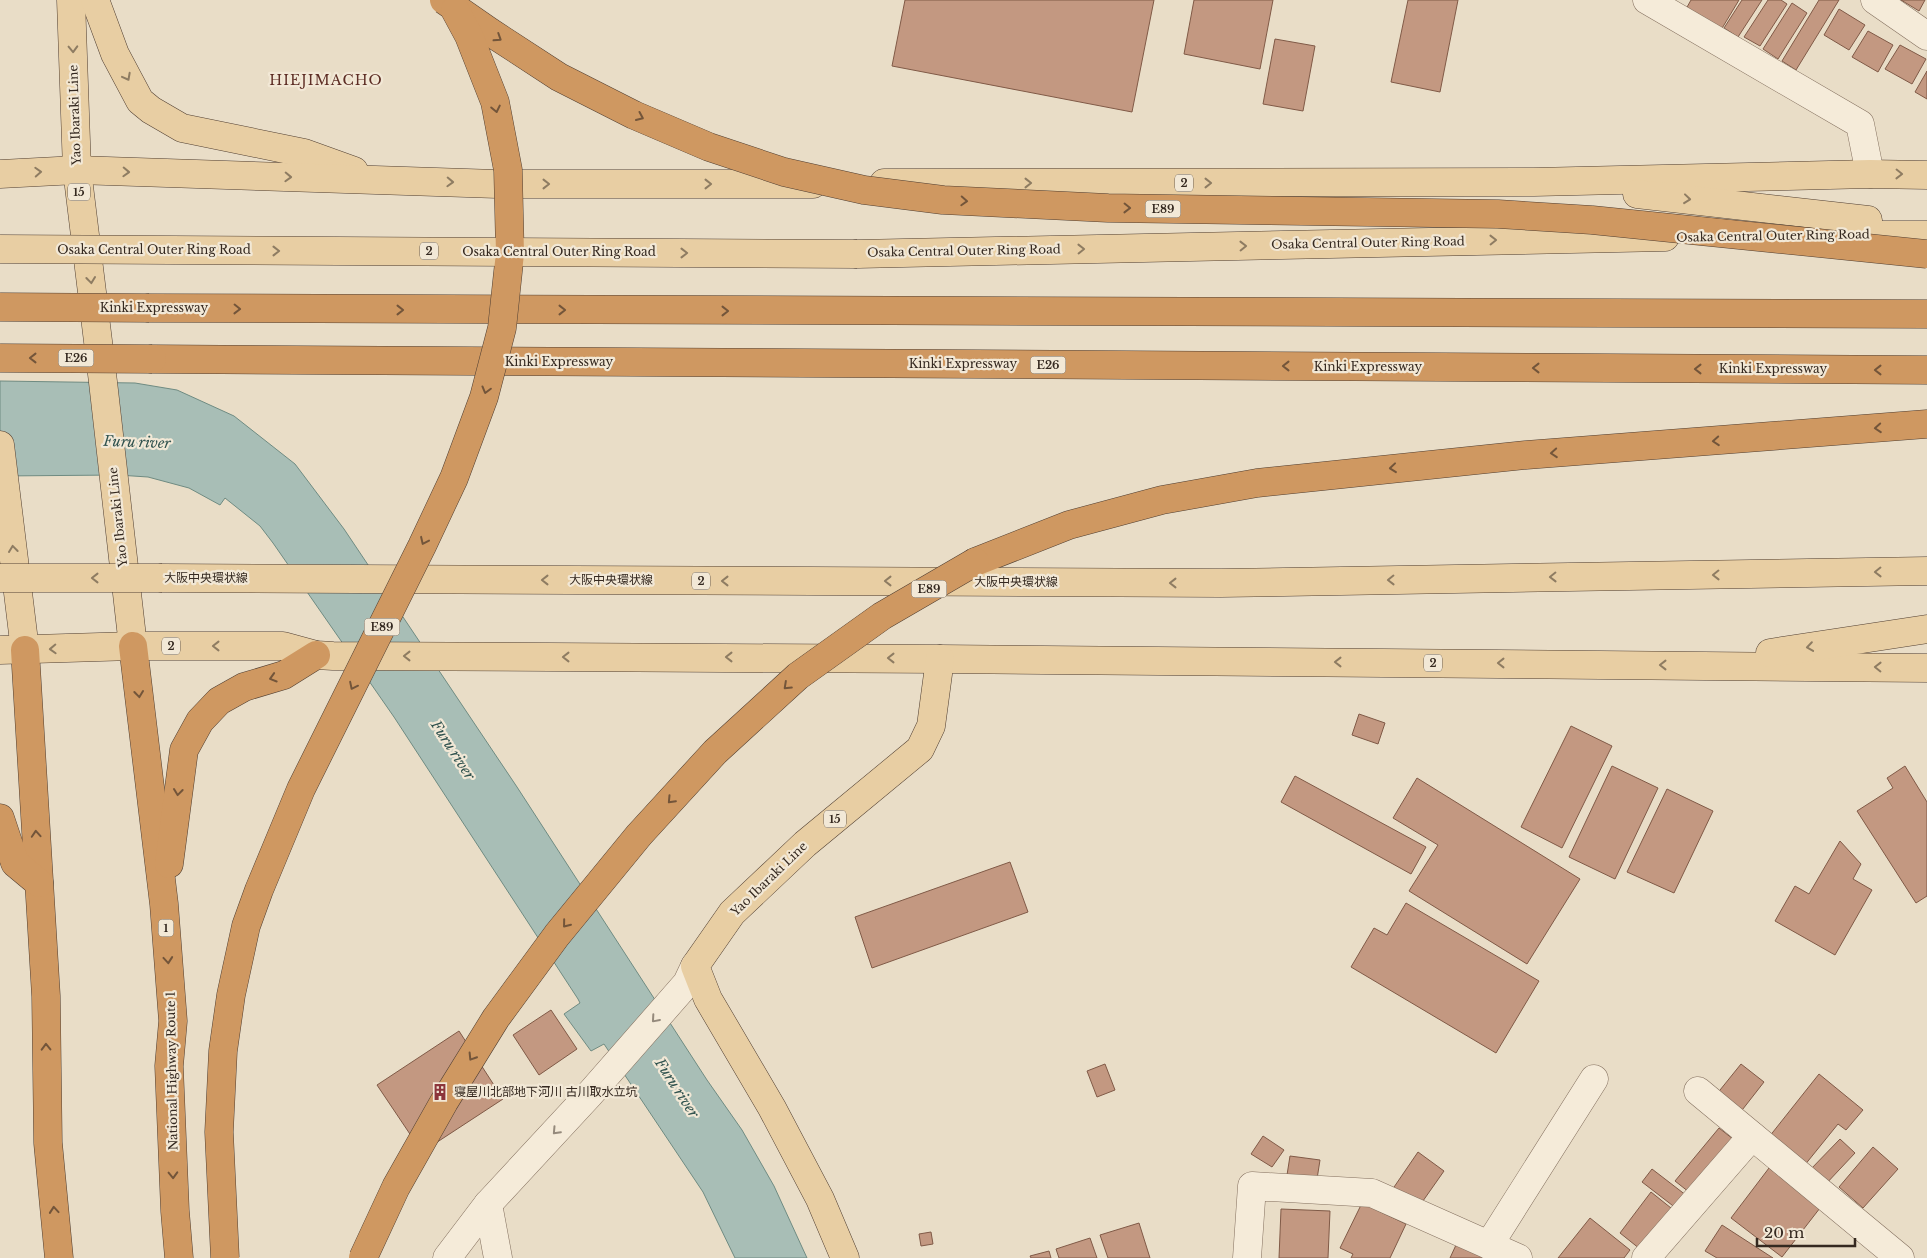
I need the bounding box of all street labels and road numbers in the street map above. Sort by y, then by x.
street label: Yao Ibaraki Line [65,65,84,166]
road number: 2 [1175,174,1193,192]
road number: 15 [68,183,90,200]
road number: E89 [1146,200,1180,218]
street label: Osaka Central Outer Ring Road [1676,226,1870,245]
street label: Osaka Central Outer Ring Road [1271,233,1465,252]
street label: Osaka Central Outer Ring Road [867,241,1061,260]
street label: Osaka Central Outer Ring Road [57,242,251,257]
road number: 2 [420,242,438,260]
street label: Osaka Central Outer Ring Road [462,244,656,259]
street label: Kinki Expressway [100,300,208,315]
road number: E26 [58,349,94,366]
street label: Kinki Expressway [505,354,613,369]
street label: Kinki Expressway [909,356,1017,371]
road number: E26 [1030,356,1066,374]
street label: Kinki Expressway [1314,359,1422,374]
street label: Kinki Expressway [1719,361,1827,376]
street label: Yao Ibaraki Line [105,466,130,569]
street label: 大阪中央環状線 [164,570,248,585]
street label: 大阪中央環状線 [569,572,653,587]
road number: 2 [692,572,710,590]
street label: 大阪中央環状線 [974,574,1058,589]
road number: E89 [912,580,946,598]
road number: E89 [364,618,400,636]
road number: 2 [162,637,180,654]
road number: 2 [1424,654,1442,671]
road number: 15 [824,811,846,828]
street label: Yao Ibaraki Line [727,838,810,920]
road number: 1 [158,920,174,936]
street label: National Highway Route 1 [163,991,180,1151]

